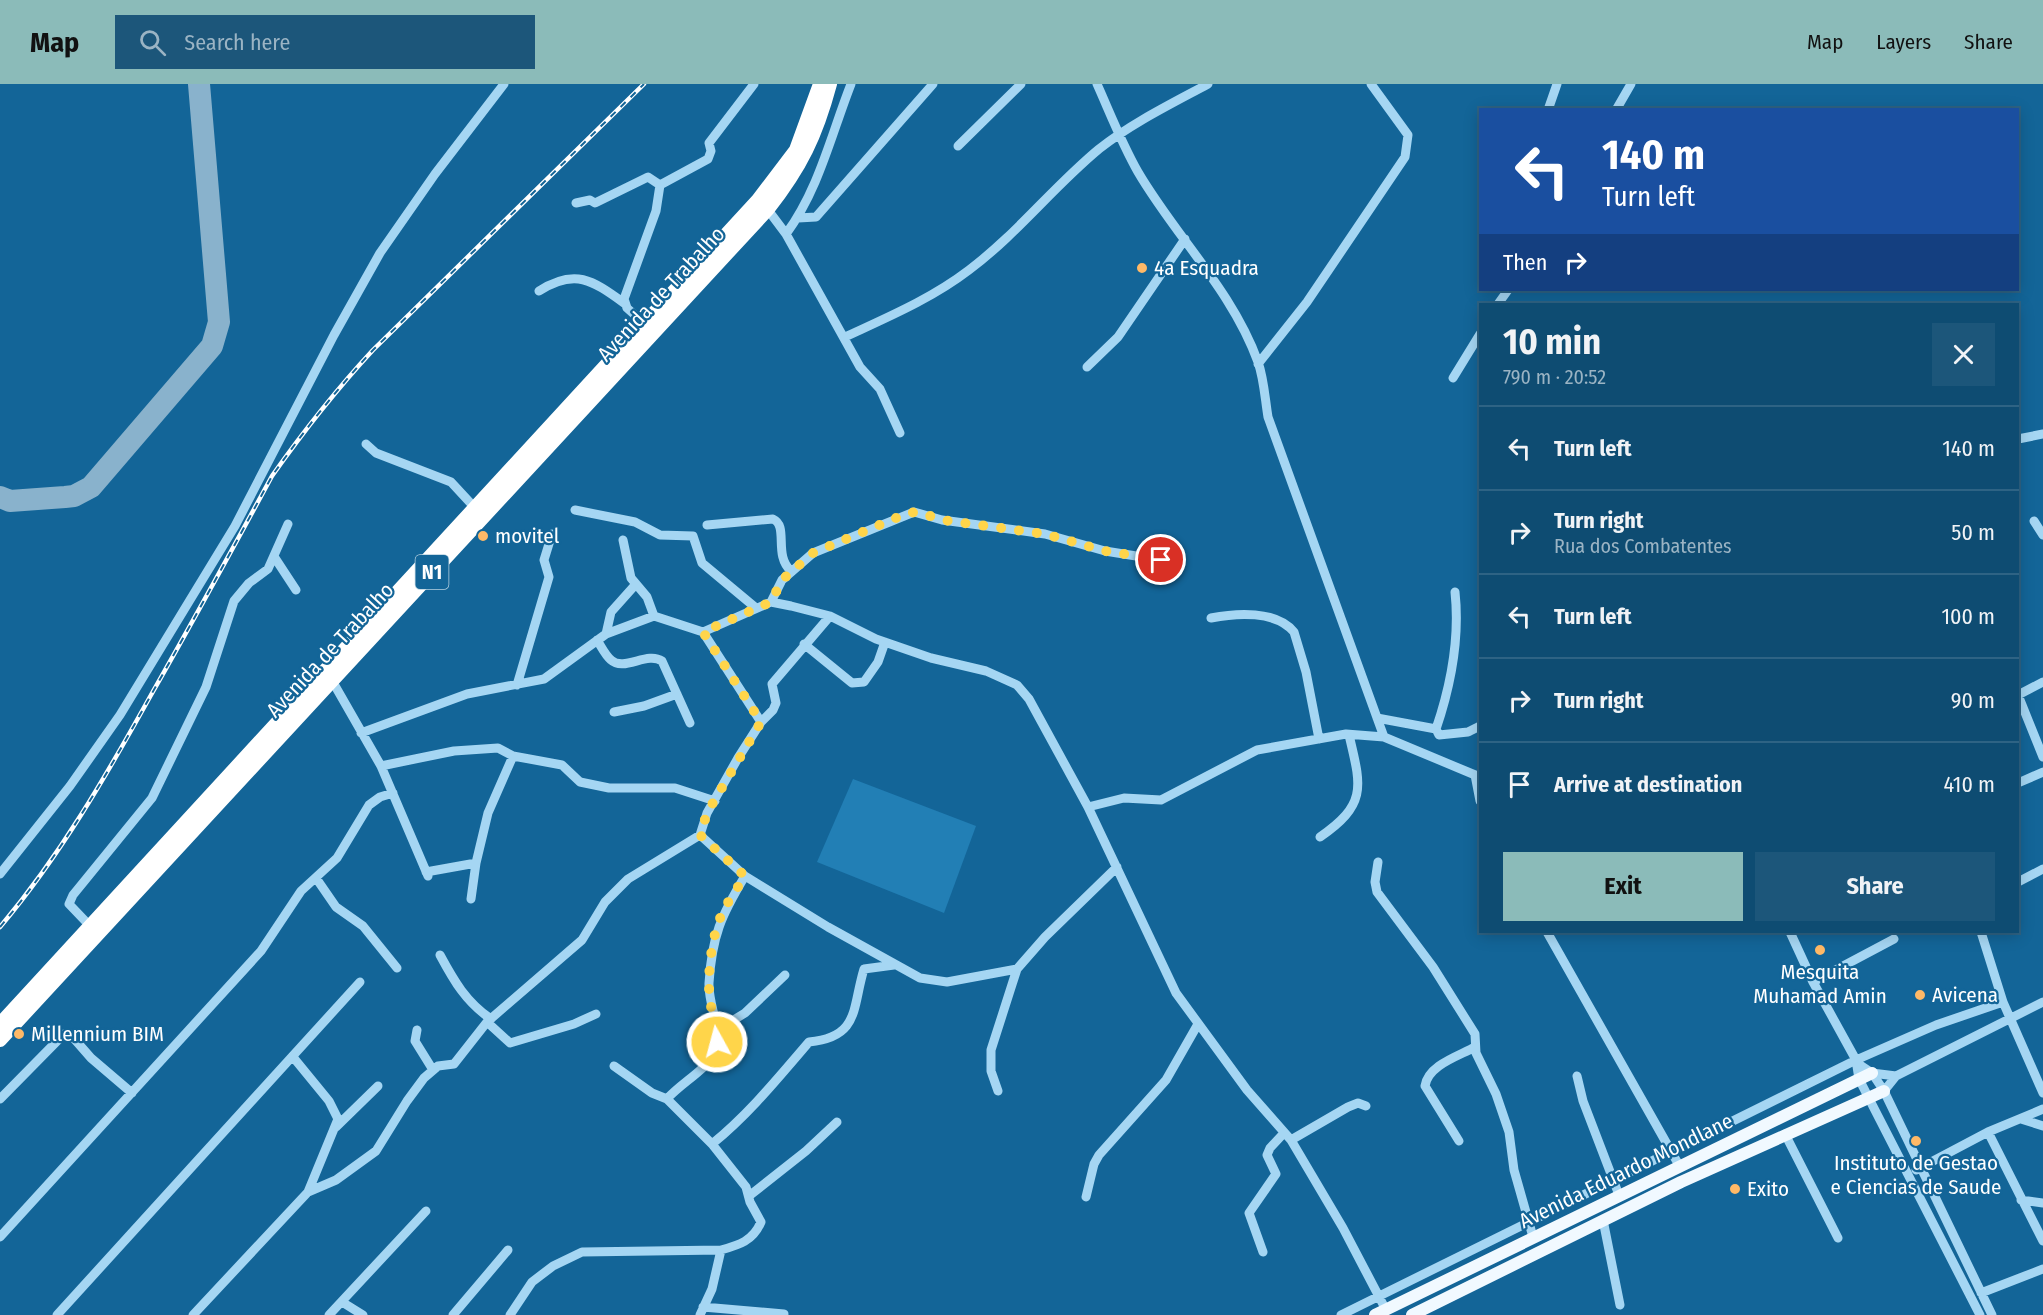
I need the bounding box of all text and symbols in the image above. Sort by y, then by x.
search box [115,15,535,69]
text: Map [30,26,79,59]
icon: search [136,26,169,59]
text: Search here [184,29,290,56]
text: Map [1807,29,1843,55]
text: Layers [1876,29,1931,55]
text: Share [1964,29,2013,55]
text: 140 m [1602,130,1705,180]
icon: left [1503,132,1581,210]
text: Turn left [1602,181,1695,213]
street label: Avenida de Trabalho [592,221,730,367]
icon: right [1559,246,1592,279]
text: Then [1503,249,1547,276]
place label: 4a Esquadra [1154,255,1259,281]
marker: 4a Esquadra [1135,261,1149,275]
text: 10 min [1503,320,1601,364]
button: close [1932,323,1995,386]
text: 790 m · 20:52 [1503,365,1606,389]
icon: left [1503,432,1536,465]
text: Turn left [1554,435,1632,462]
text: 140 m [1942,435,1995,462]
text: Turn right [1554,507,1643,534]
icon: right [1503,516,1536,549]
text: 50 m [1951,519,1995,546]
place label: movitel [495,523,560,549]
marker: movitel [476,529,490,543]
pin [1135,534,1186,585]
text: Rua dos Combatentes [1554,534,1732,558]
icon: arrive [1144,543,1177,576]
road number: N1 [416,555,448,589]
street label: Avenida de Trabalho [261,577,399,723]
icon: left [1503,600,1536,633]
text: Turn left [1554,603,1632,630]
text: 100 m [1941,603,1995,630]
icon: right [1503,684,1536,717]
text: Turn right [1554,687,1643,714]
text: 90 m [1951,687,1995,714]
icon: arrive [1503,768,1536,801]
text: Arrive at destination [1554,771,1742,798]
text: 410 m [1943,771,1995,798]
button: Exit [1503,852,1743,921]
button: Share [1755,852,1995,921]
marker: Mesquita Muhamad Amin [1813,943,1827,957]
place label: Mesquita Muhamad Amin [1753,959,1887,1009]
place label: Avicena [1932,982,1998,1008]
marker: Avicena [1913,988,1927,1002]
position arrow [685,1010,749,1074]
place label: Millennium BIM [31,1021,164,1047]
marker: Millennium BIM [12,1027,26,1041]
street label: Avenida Eduardo Mondlane [1515,1108,1737,1234]
marker: Instituto de Gestao e Ciencias de Saude [1909,1134,1923,1148]
place label: Instituto de Gestao e Ciencias de Saude [1831,1150,2001,1200]
place label: Exito [1747,1176,1789,1202]
marker: Exito [1728,1182,1742,1196]

